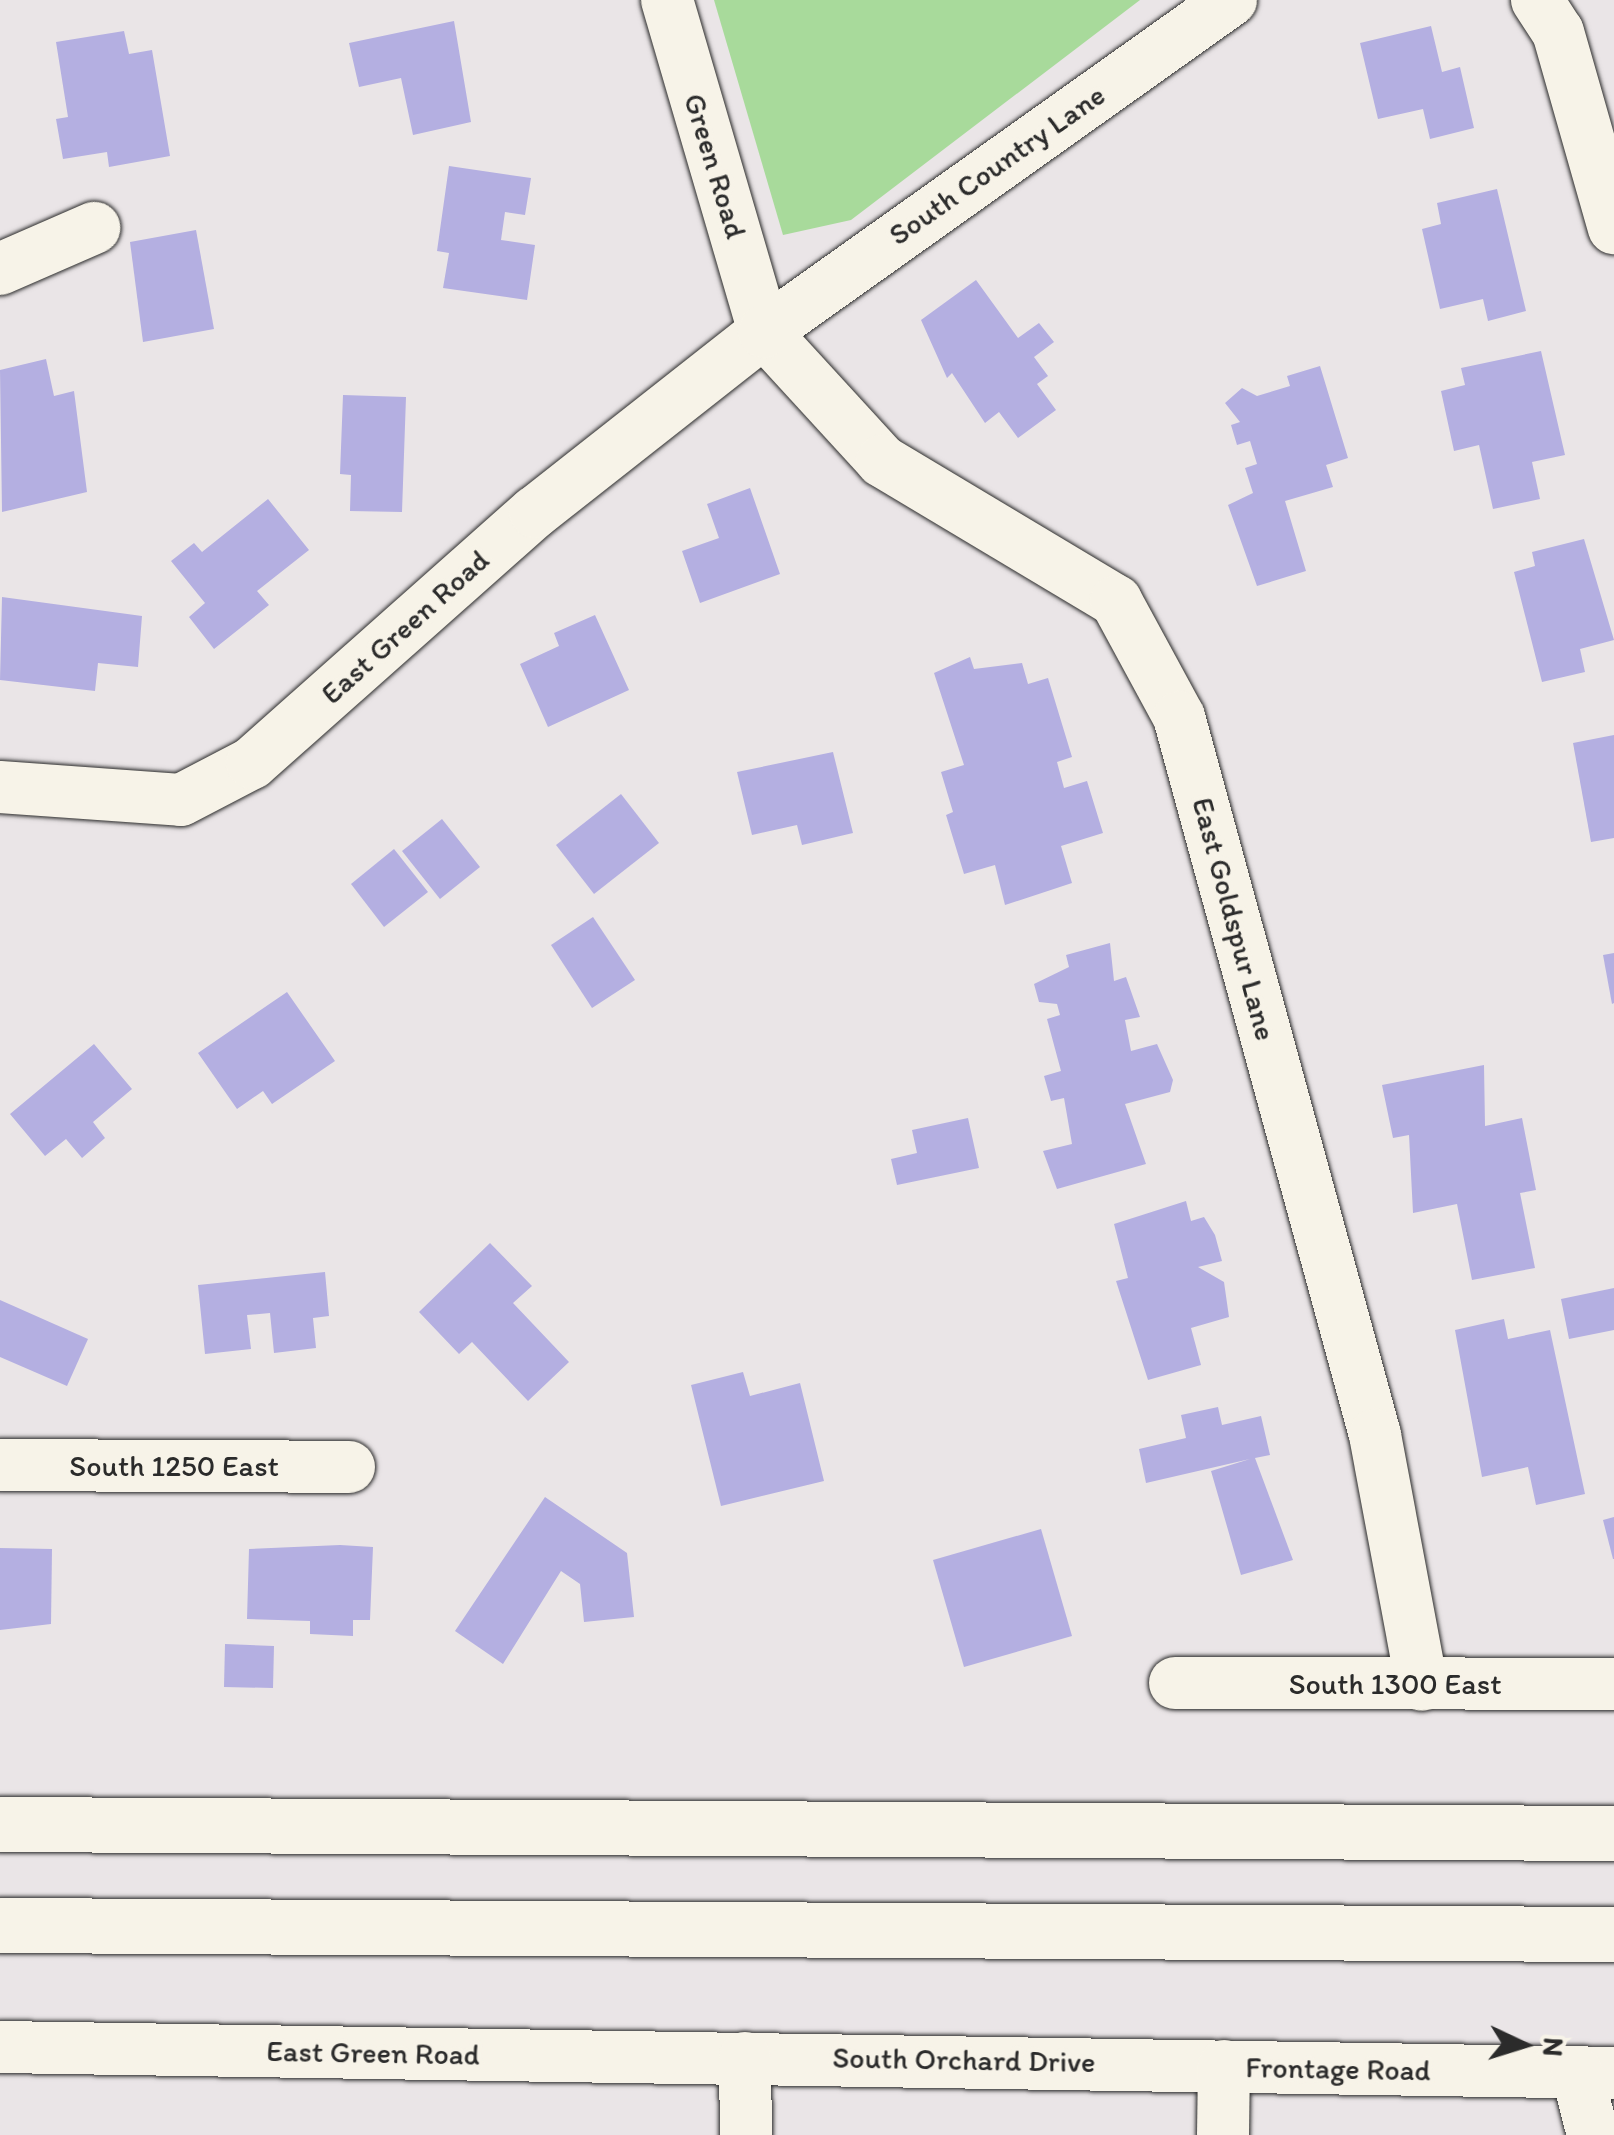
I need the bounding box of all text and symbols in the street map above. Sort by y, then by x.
street label: South Country Lane [882,77,1112,253]
street label: Green Road [676,90,754,242]
street label: East Green Road [314,543,496,711]
street label: East Goldspur Lane [1184,794,1284,1044]
street label: South 1250 East [69,1448,279,1484]
street label: South 1300 East [1289,1666,1501,1702]
north arrow [1474,1995,1574,2095]
street label: East Green Road [267,2033,479,2073]
text: N [1536,2036,1572,2058]
street label: South Orchard Drive [832,2040,1096,2080]
street label: Frontage Road [1245,2049,1431,2089]

